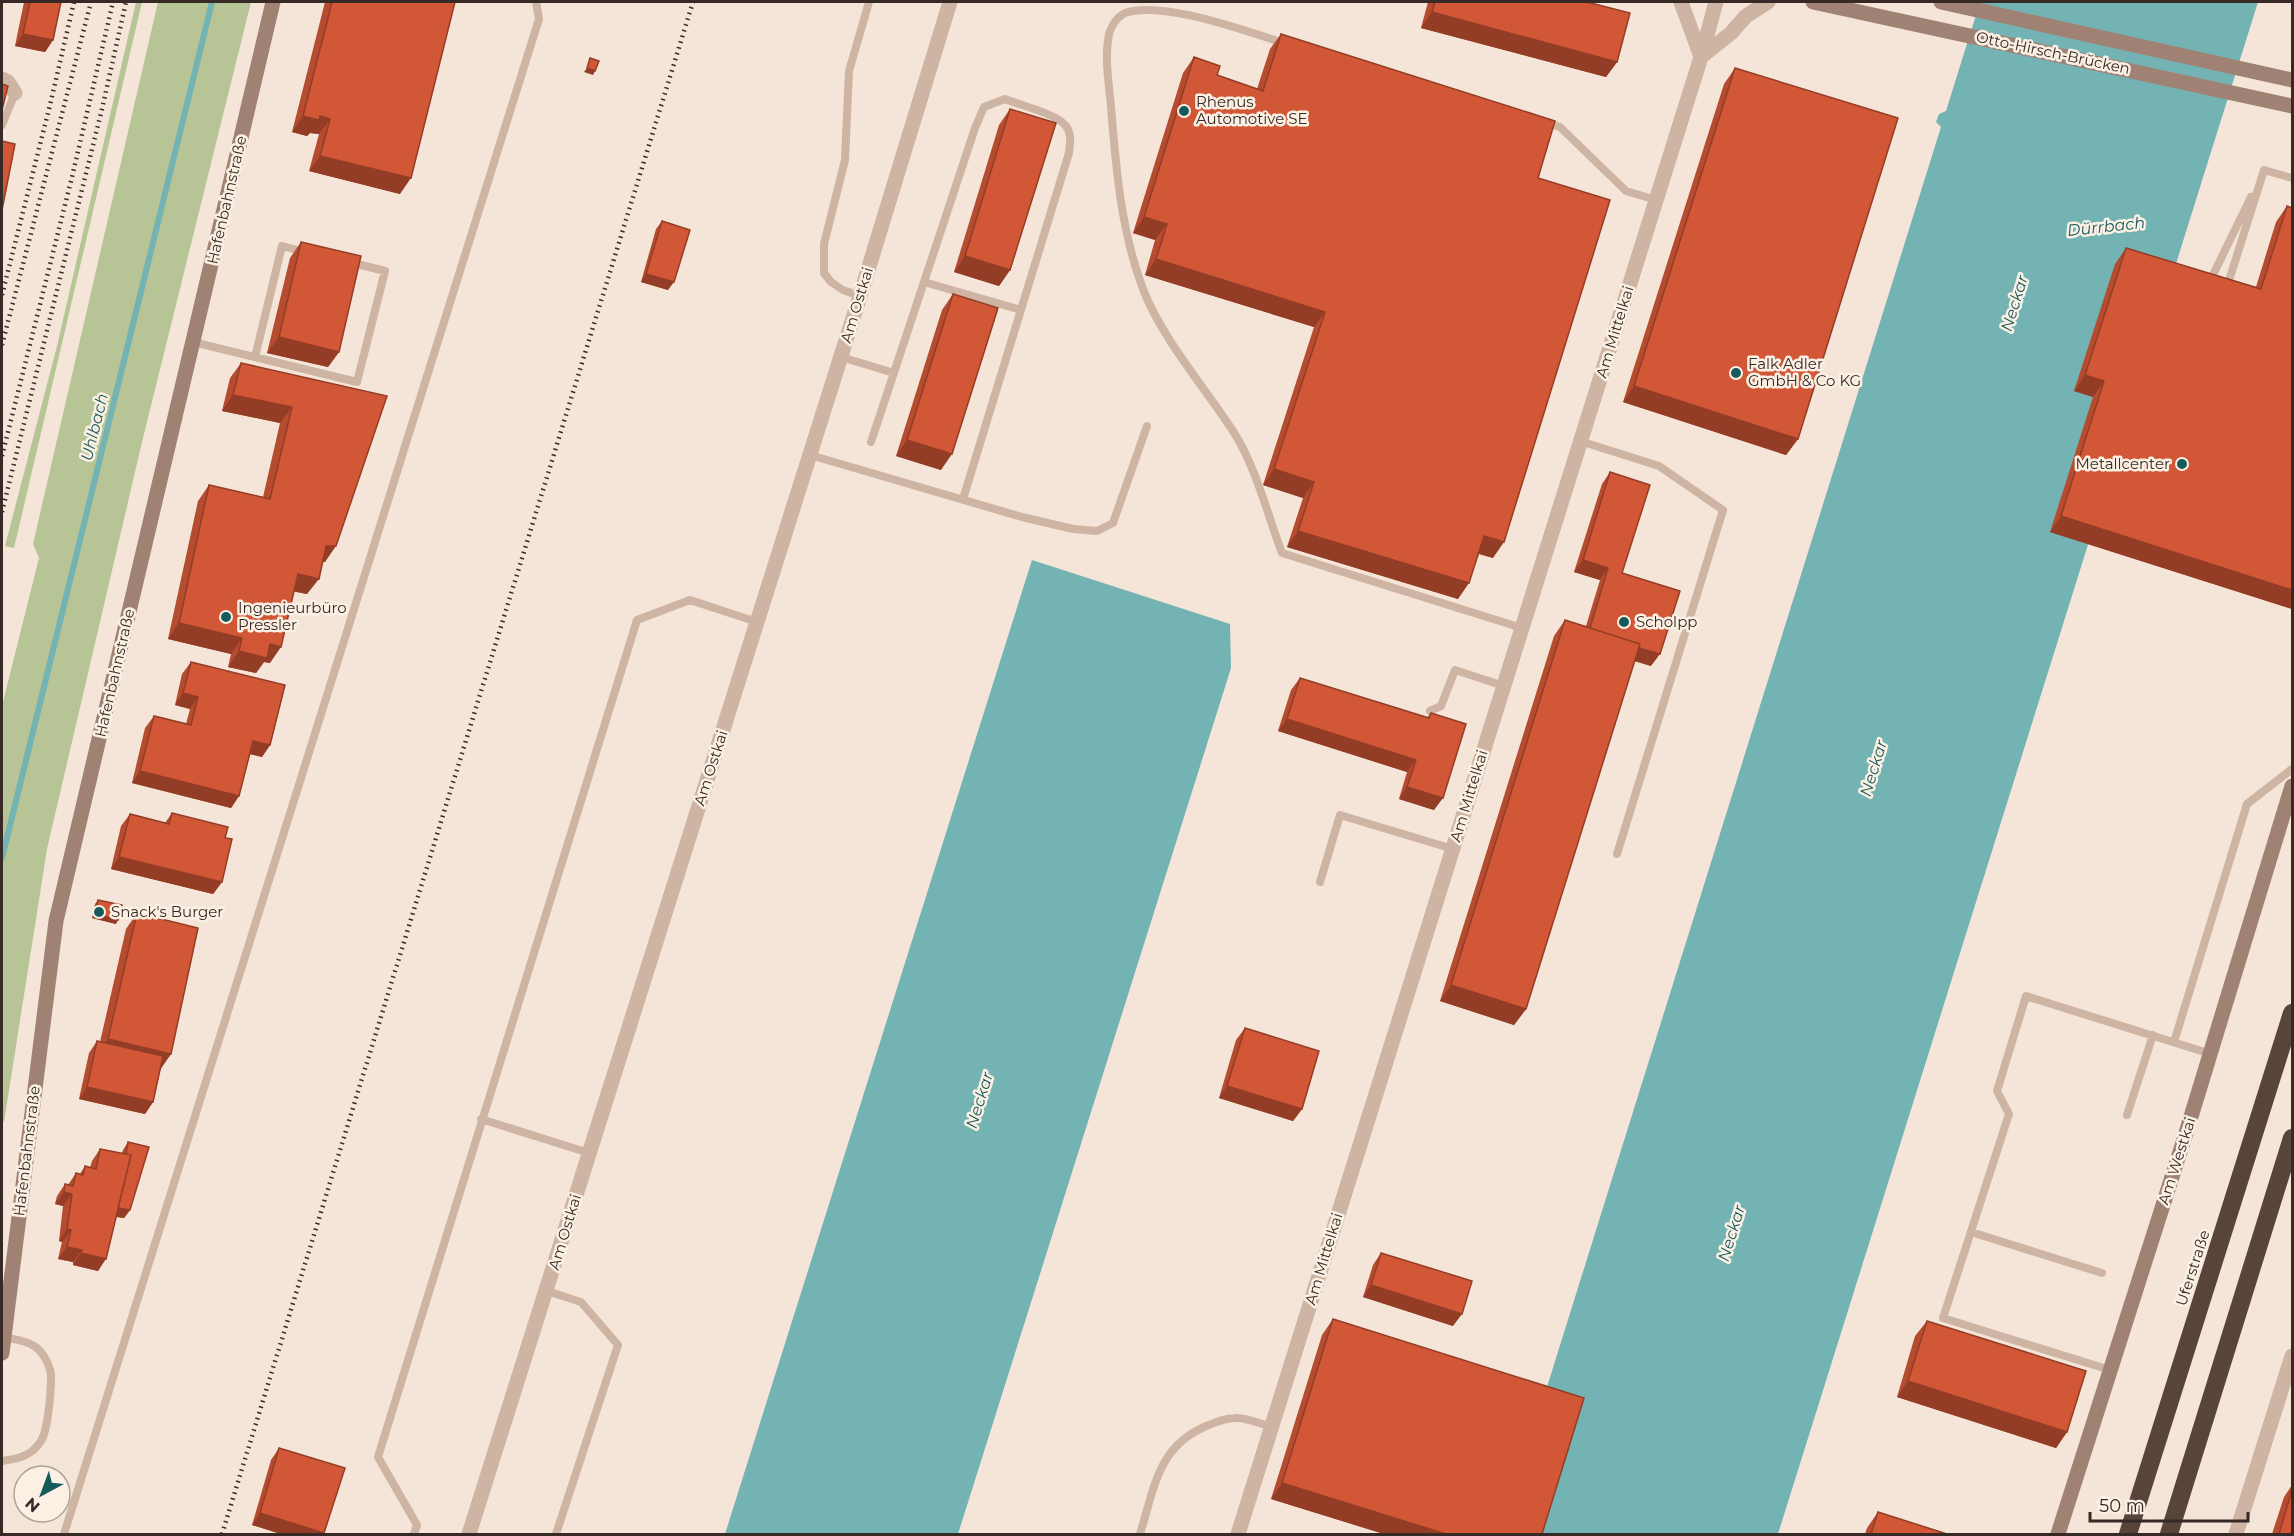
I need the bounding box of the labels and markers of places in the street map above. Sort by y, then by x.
place label: Rhenus Automotive SE [1196,92,1308,128]
marker: Rhenus Automotive SE [1177,104,1191,118]
place label: Falk Adler GmbH & Co KG [1748,354,1861,390]
marker: Falk Adler GmbH & Co KG [1729,366,1743,380]
place label: Metallcenter [2076,454,2170,473]
marker: Metallcenter [2175,457,2189,471]
place label: Ingenieurbüro Pressler [238,598,347,634]
marker: Ingenieurbüro Pressler [219,610,233,624]
place label: Scholpp [1636,612,1697,631]
marker: Scholpp [1617,615,1631,629]
place label: Snack's Burger [111,902,223,921]
marker: Snack's Burger [92,905,106,919]

